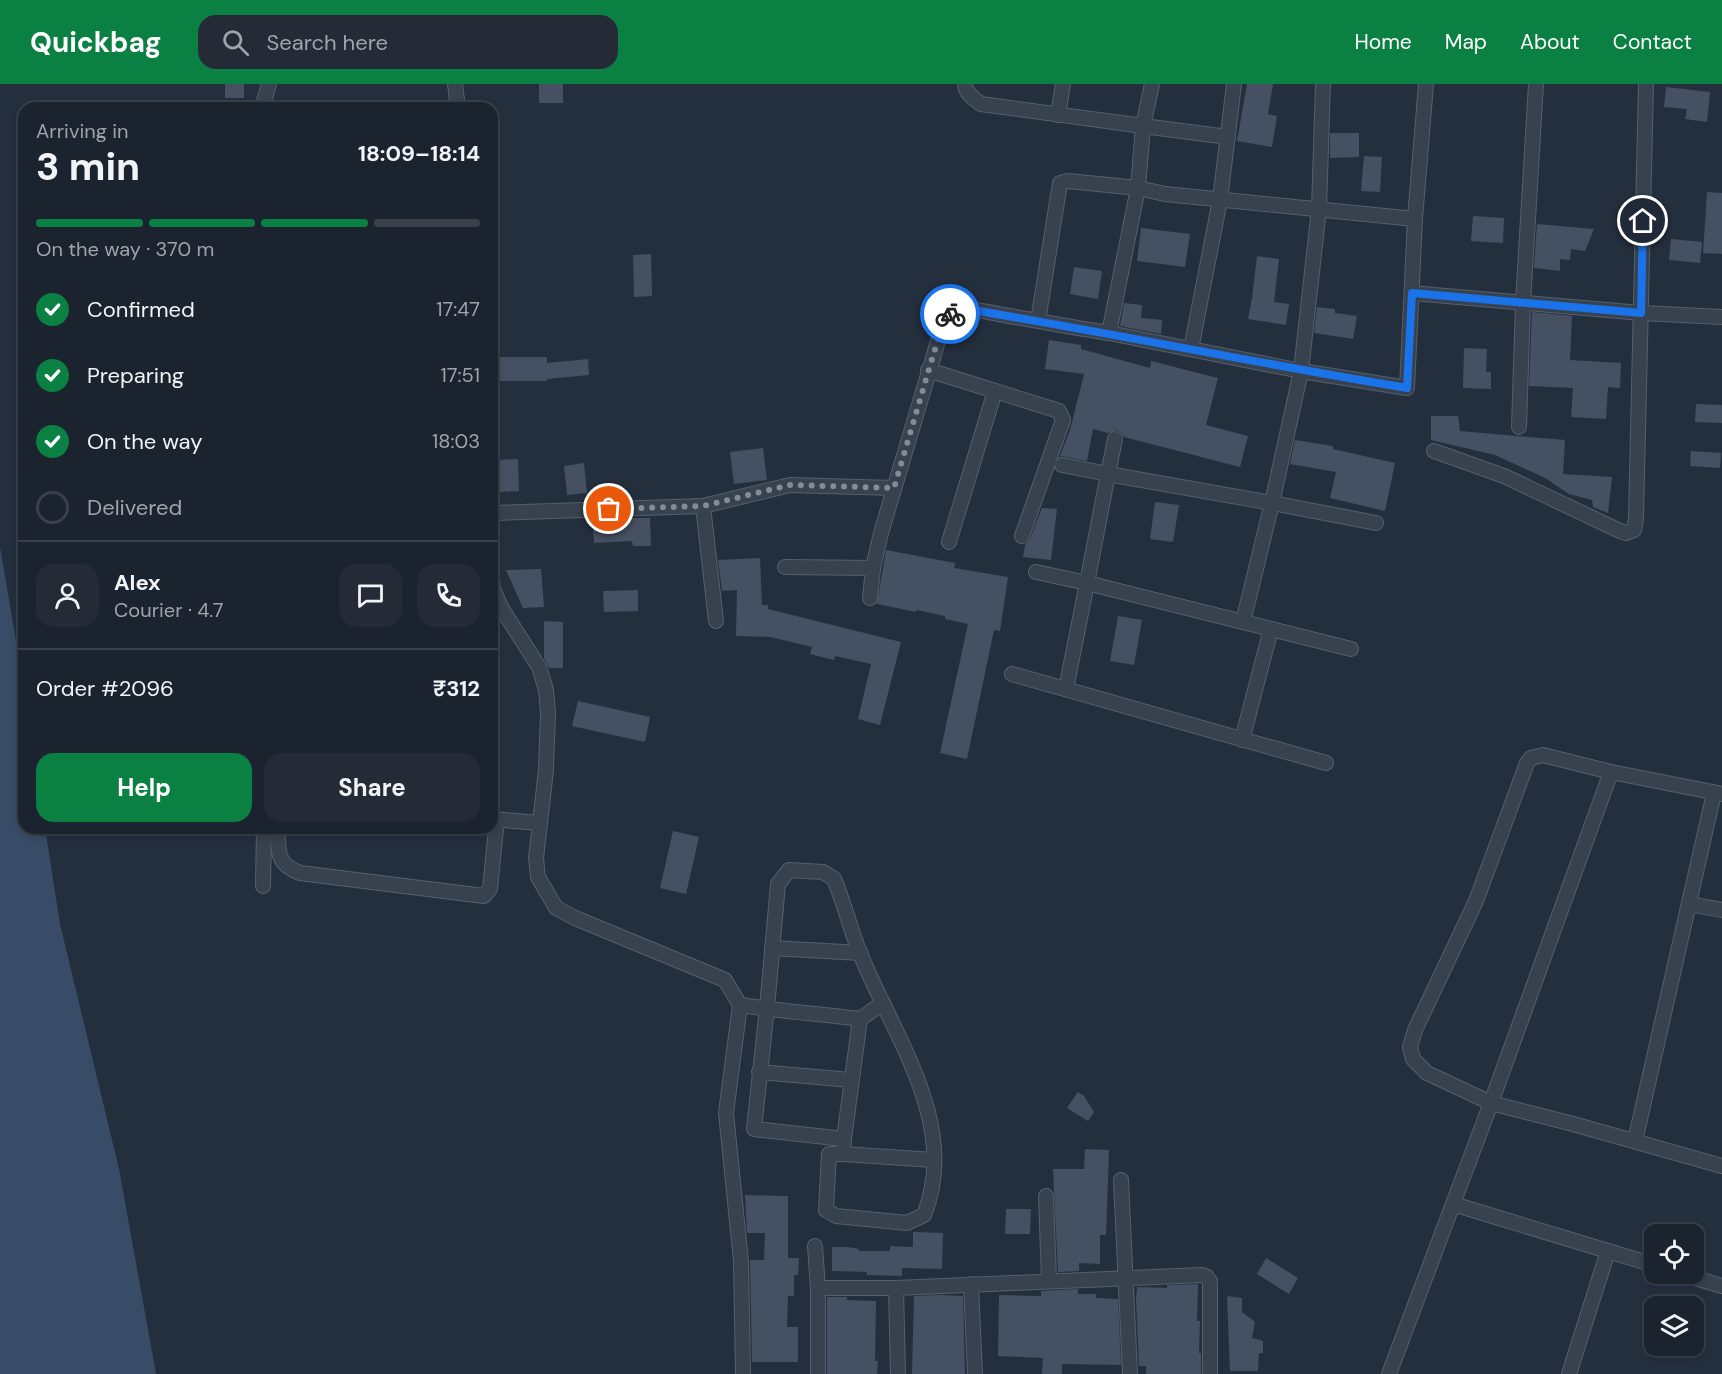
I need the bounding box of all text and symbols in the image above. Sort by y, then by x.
search box [198,15,618,69]
text: Quickbag [30,24,162,61]
icon: search [219,26,252,59]
text: Search here [267,28,388,57]
text: Home [1354,28,1412,56]
text: Map [1445,28,1487,56]
text: About [1520,28,1580,56]
text: Contact [1613,28,1692,56]
text: Arriving in [36,118,128,144]
text: 18:09–18:14 [358,139,480,168]
text: 3 min [36,141,140,192]
pin [1617,195,1668,246]
icon: home [1626,204,1659,237]
text: On the way · 370 m [36,236,214,262]
courier [920,284,980,344]
icon: check [36,293,69,326]
text: Confirmed [87,295,195,324]
text: 17:47 [436,296,480,322]
icon: bike [934,298,967,331]
icon: check [36,359,69,392]
text: Preparing [87,361,184,390]
text: 17:51 [441,362,480,388]
icon: check [36,425,69,458]
text: On the way [87,427,202,456]
text: 18:03 [432,428,480,454]
pin [583,483,634,534]
icon: bag [592,492,625,525]
text: Delivered [87,493,182,522]
button: person [36,564,99,627]
button: chat [339,564,402,627]
button: phone [417,564,480,627]
text: Alex [114,568,161,597]
text: Courier · 4.7 [114,597,223,623]
text: Order #2096 [36,674,174,703]
text: ₹312 [433,674,480,703]
button: Help [36,753,252,822]
button: Share [264,753,480,822]
map controls [1644,1224,1704,1356]
button: locate [1644,1224,1704,1284]
button: layers [1644,1296,1704,1356]

